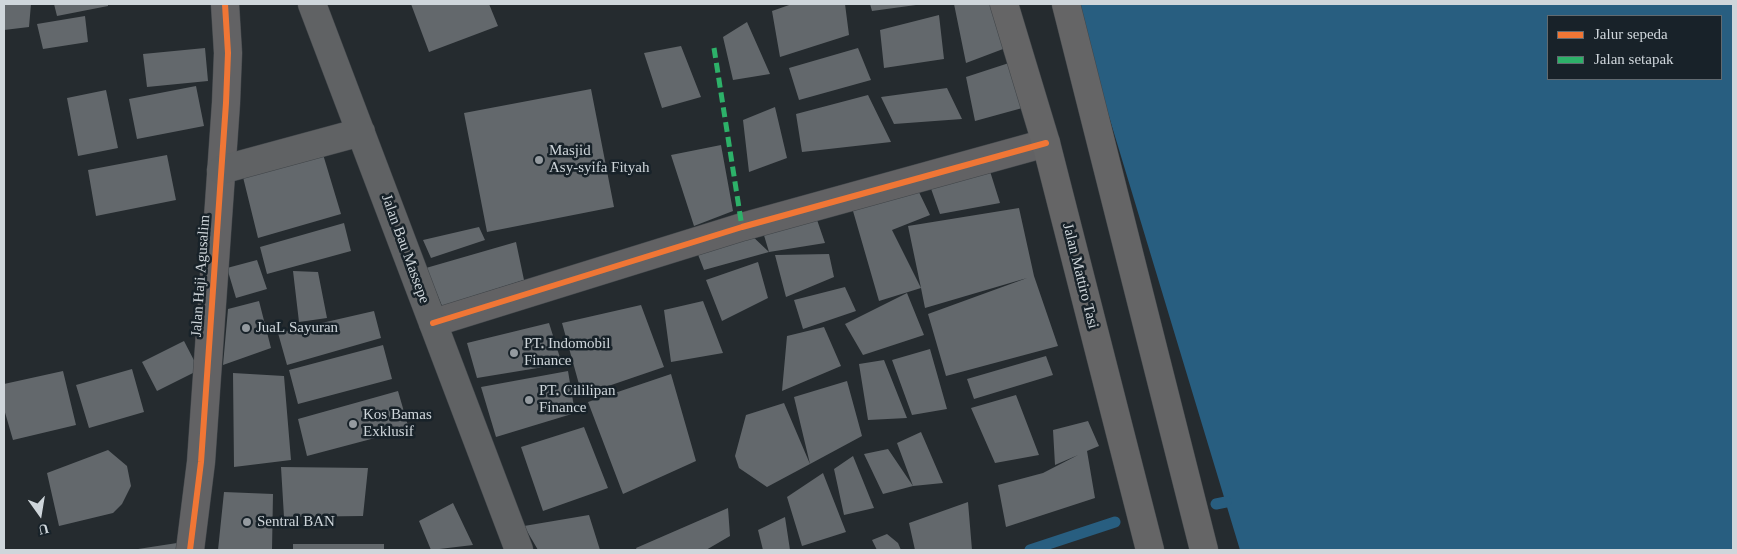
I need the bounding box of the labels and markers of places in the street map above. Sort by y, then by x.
place label: Masjid Asy-syifa Fityah [549,142,649,177]
marker: Masjid Asy-syifa Fityah [533,154,545,166]
place label: JuaL Sayuran [256,319,338,337]
marker: JuaL Sayuran [240,322,252,334]
place label: PT. Indomobil Finance [524,335,610,370]
marker: PT. Indomobil Finance [508,347,520,359]
place label: PT. Cililipan Finance [539,382,615,417]
marker: PT. Cililipan Finance [523,394,535,406]
place label: Kos Bamas Exklusif [363,406,432,441]
marker: Kos Bamas Exklusif [347,418,359,430]
place label: Sentral BAN [257,513,335,531]
marker: Sentral BAN [241,516,253,528]

